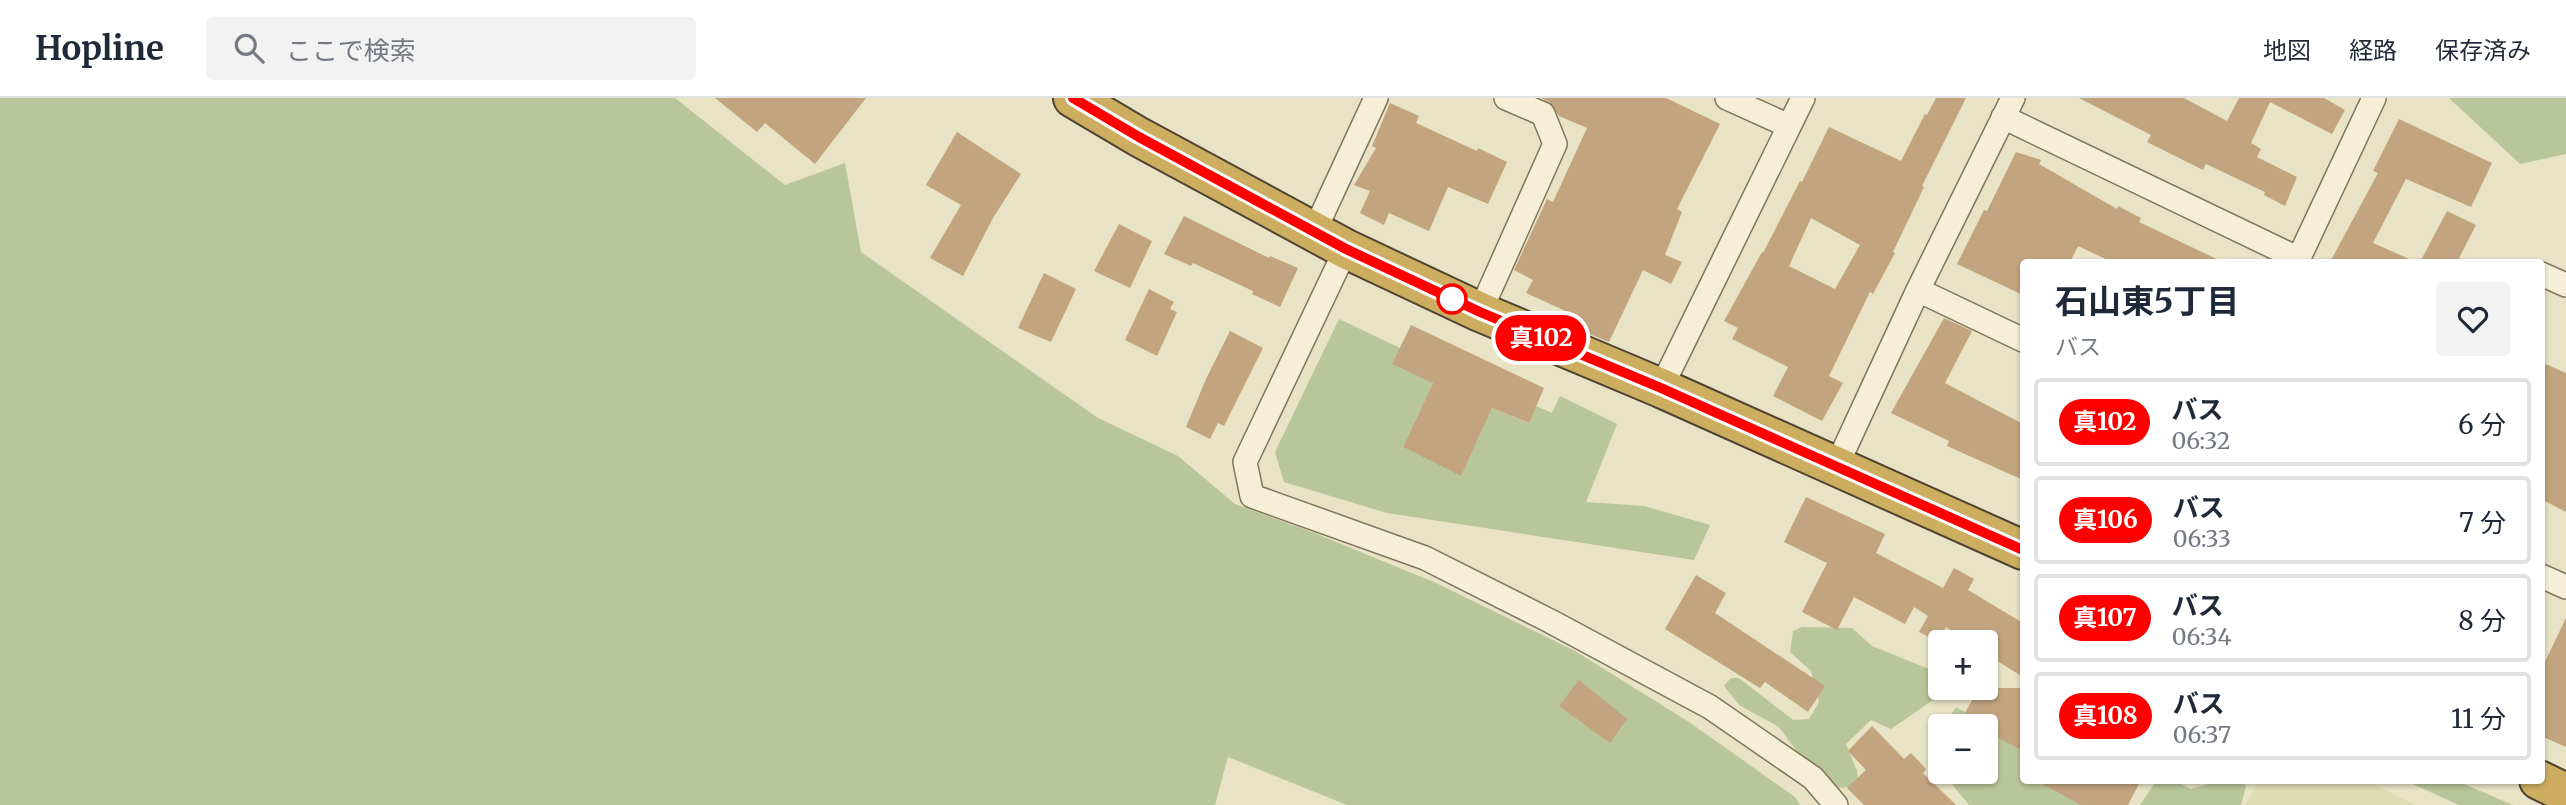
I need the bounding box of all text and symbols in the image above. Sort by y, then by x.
search box [206,17,696,80]
text: Hopline [35,28,164,69]
icon: search [230,29,268,67]
text: ここで検索 [286,34,416,67]
text: 地図 [2263,35,2311,66]
text: 経路 [2349,35,2397,66]
text: 保存済み [2435,35,2531,66]
text: 石山東5丁目 [2055,281,2239,322]
button: heart [2436,282,2510,356]
unlabelled marker [1437,284,1467,314]
line badge: 真102 [1492,315,1590,361]
text: 真102 [1509,322,1573,353]
text: バス [2055,332,2101,361]
text: バス [2171,393,2223,426]
text: 真102 [2073,406,2136,437]
text: 6 分 [2458,408,2506,441]
text: 06:32 [2171,426,2230,455]
text: バス [2173,491,2225,524]
text: 真106 [2073,504,2138,535]
text: 7 分 [2459,506,2506,539]
text: 06:33 [2173,524,2231,553]
text: バス [2172,589,2224,622]
text: 真107 [2073,602,2137,633]
text: 8 分 [2458,604,2506,637]
text: 06:34 [2172,622,2232,651]
map controls [1928,630,1998,784]
button: + [1928,630,1998,700]
text: バス [2173,687,2225,720]
text: 真108 [2073,700,2138,731]
text: 11 分 [2451,702,2506,735]
button: − [1928,714,1998,784]
text: 06:37 [2173,720,2231,749]

